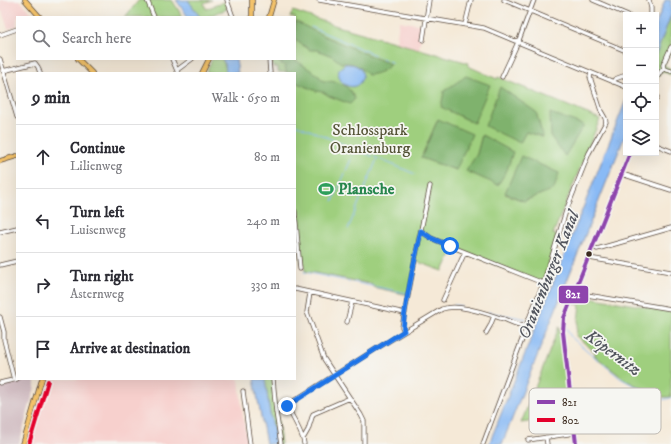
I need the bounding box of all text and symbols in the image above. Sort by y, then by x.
map controls [623,12,659,156]
button: + [623,12,659,48]
search box [16,16,296,60]
icon: search [30,27,52,49]
text: Search here [62,29,131,48]
button: − [623,48,659,84]
button: locate [623,84,659,120]
text: 9 min [32,87,70,109]
text: Walk · 650 m [212,90,280,106]
park label: Schlosspark Oranienburg [330,120,410,158]
button: layers [623,120,659,156]
text: Continue [70,139,125,158]
icon: ahead [32,146,54,168]
text: 80 m [254,149,280,165]
text: Lilienweg [70,158,122,174]
place label: Plansche [338,179,395,199]
sports icon: Plansche [317,180,335,198]
text: Turn left [70,203,124,222]
water label: Oranienburger Kanal [513,206,585,342]
icon: left [32,210,54,232]
text: 240 m [247,213,280,229]
text: Luisenweg [70,222,125,238]
route start [441,237,459,255]
unlabelled marker [584,249,594,259]
text: Turn right [70,267,133,286]
icon: right [32,274,54,296]
text: 330 m [251,277,280,293]
line badge: 821 [558,285,589,304]
text: Asternweg [70,286,124,302]
text: 821 [566,288,580,302]
water label: Köpernitz [580,324,646,381]
icon: arrive [32,338,54,360]
text: Arrive at destination [70,339,190,358]
legend [529,388,661,434]
text: 821 [562,396,577,410]
route end [278,397,296,415]
text: 802 [562,414,579,428]

